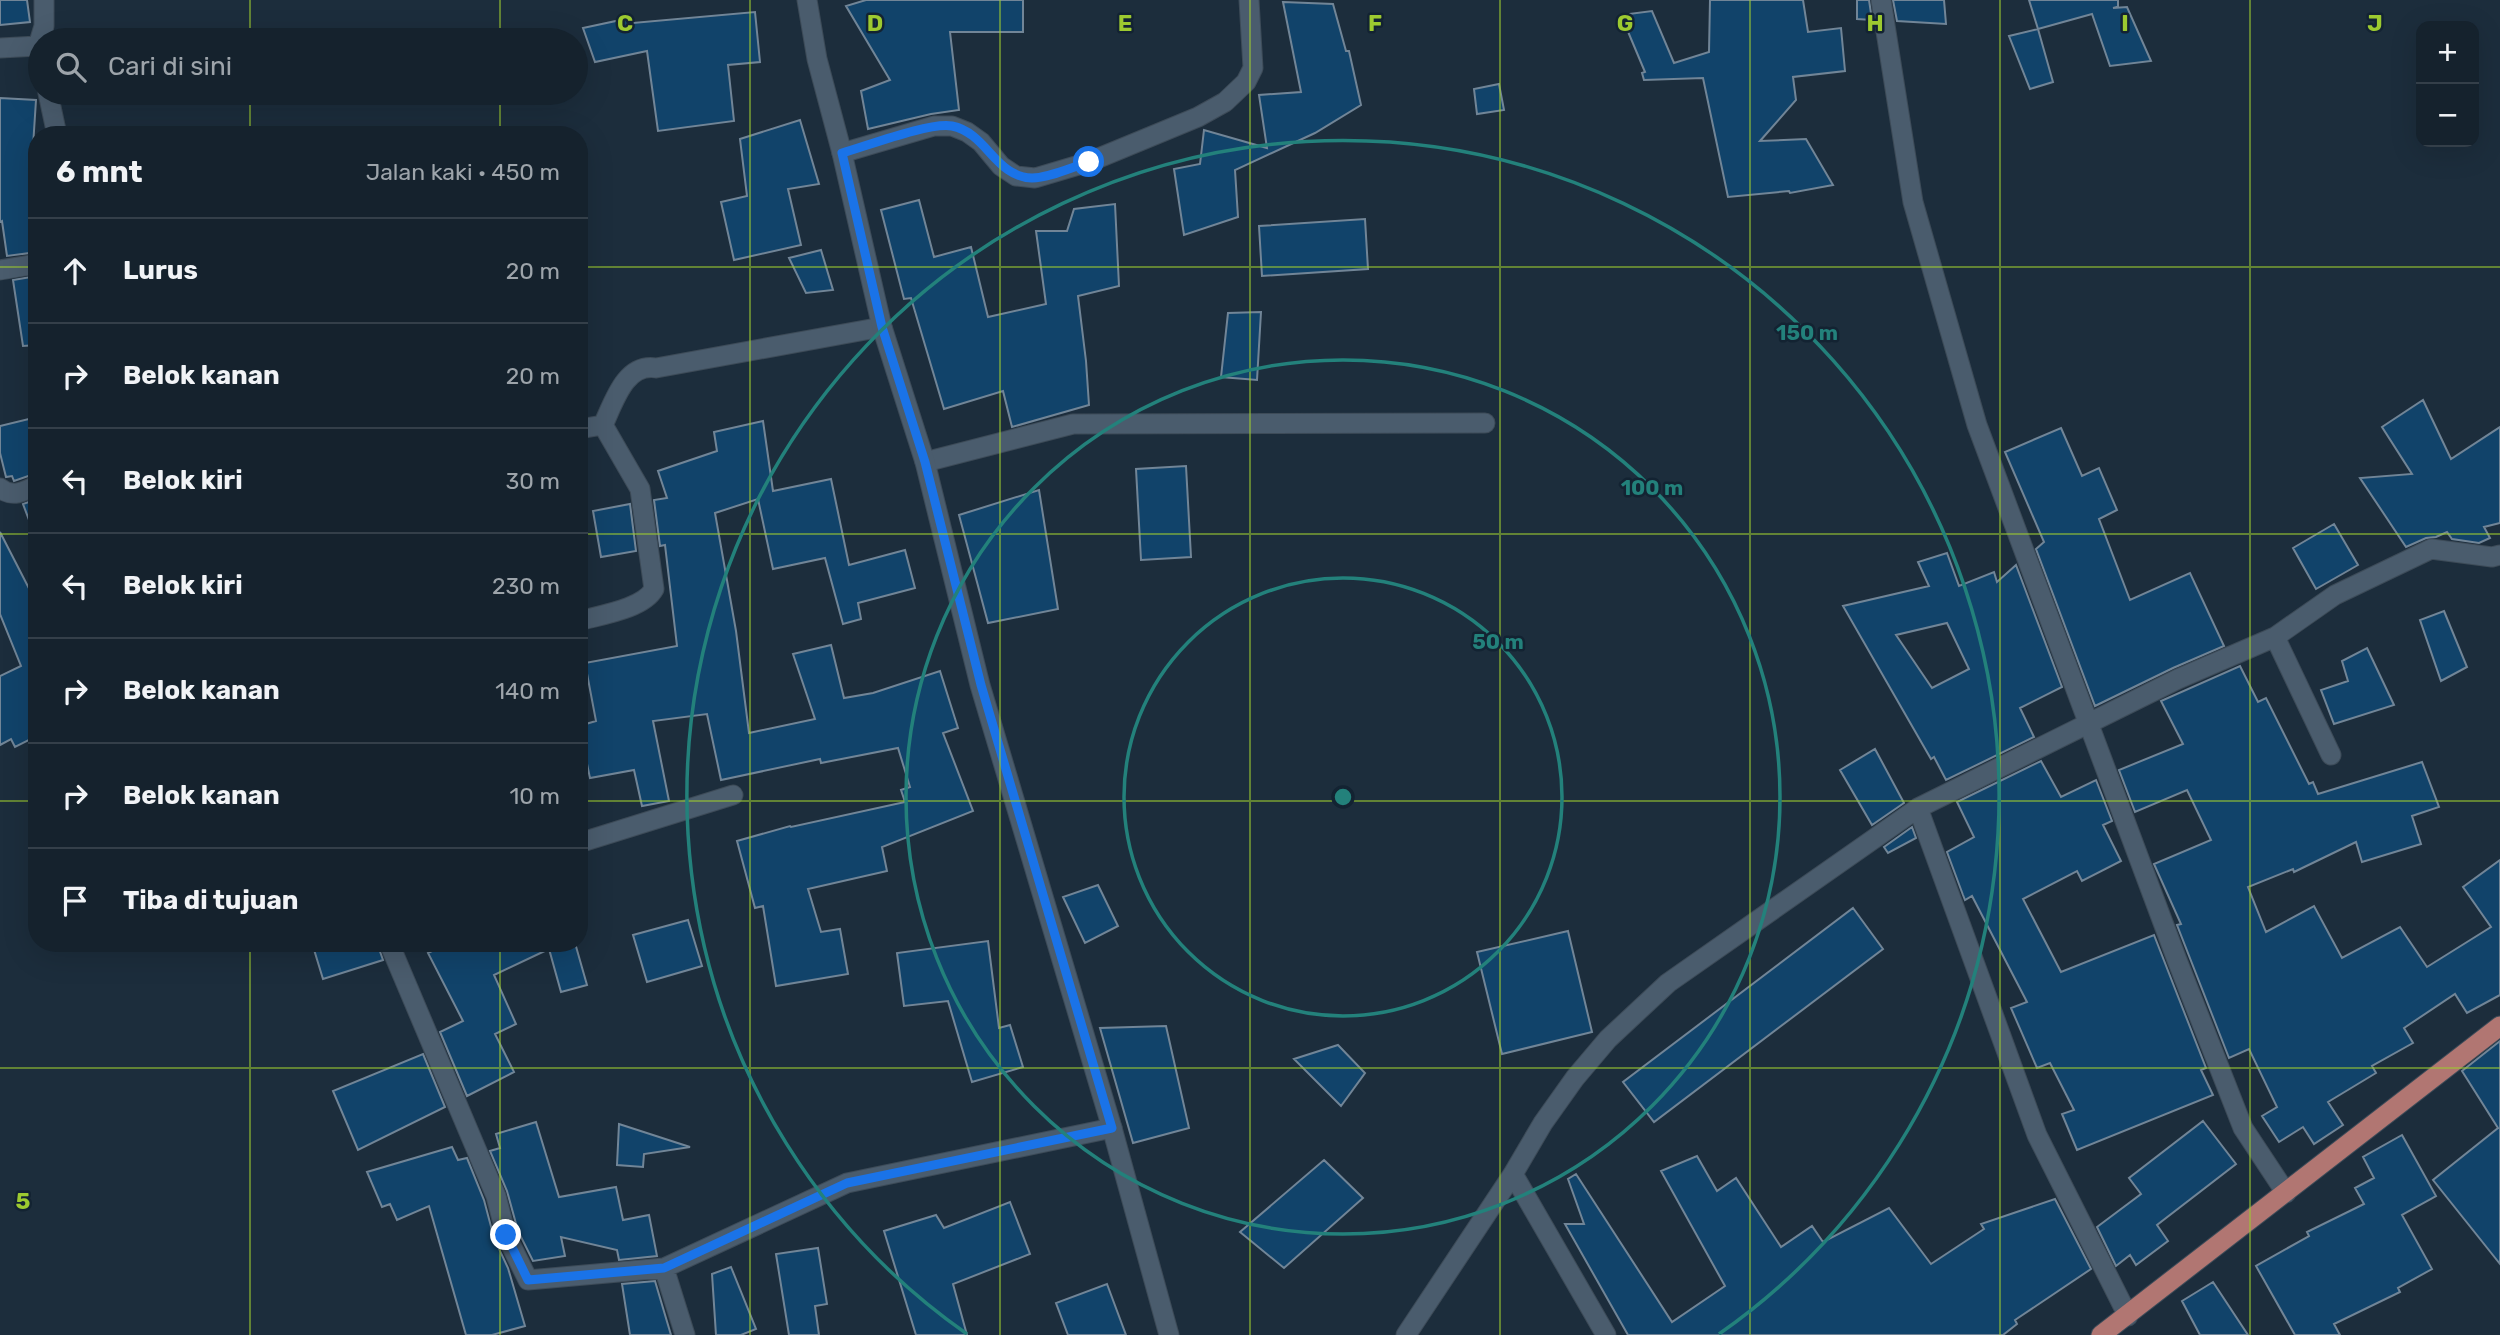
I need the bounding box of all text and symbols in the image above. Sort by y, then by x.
text: C [617,9,633,37]
text: D [867,9,883,37]
text: E [1118,9,1132,37]
text: F [1368,9,1382,37]
text: G [1617,9,1633,37]
text: H [1866,9,1884,37]
text: I [2121,9,2129,37]
text: J [2367,9,2383,37]
map controls [2416,21,2479,147]
button: + [2416,21,2479,84]
search box [28,28,588,105]
icon: search [52,48,90,86]
text: Cari di sini [108,51,232,82]
button: − [2416,84,2479,147]
route start [1073,146,1104,177]
text: 6 mnt [56,154,143,190]
text: Jalan kaki · 450 m [366,158,560,186]
icon: ahead [56,252,94,290]
text: Lurus [123,255,198,286]
text: 20 m [506,257,560,285]
text: 150 m [1776,320,1838,345]
icon: right [56,357,94,395]
text: Belok kanan [123,360,280,391]
text: 20 m [506,362,560,390]
icon: left [56,462,94,500]
text: Belok kiri [123,465,243,496]
text: 30 m [505,467,560,495]
text: 100 m [1621,475,1683,500]
icon: left [56,567,94,605]
text: Belok kiri [123,570,243,601]
text: 230 m [492,572,560,600]
text: 50 m [1472,629,1524,654]
icon: right [56,672,94,710]
text: Belok kanan [123,675,280,706]
text: 140 m [495,677,560,705]
icon: right [56,777,94,815]
text: Belok kanan [123,780,280,811]
text: 10 m [509,782,560,810]
centre of rings [1331,785,1355,809]
icon: arrive [56,882,94,920]
text: Tiba di tujuan [123,885,298,916]
text: 5 [16,1187,31,1215]
route end [490,1219,521,1250]

